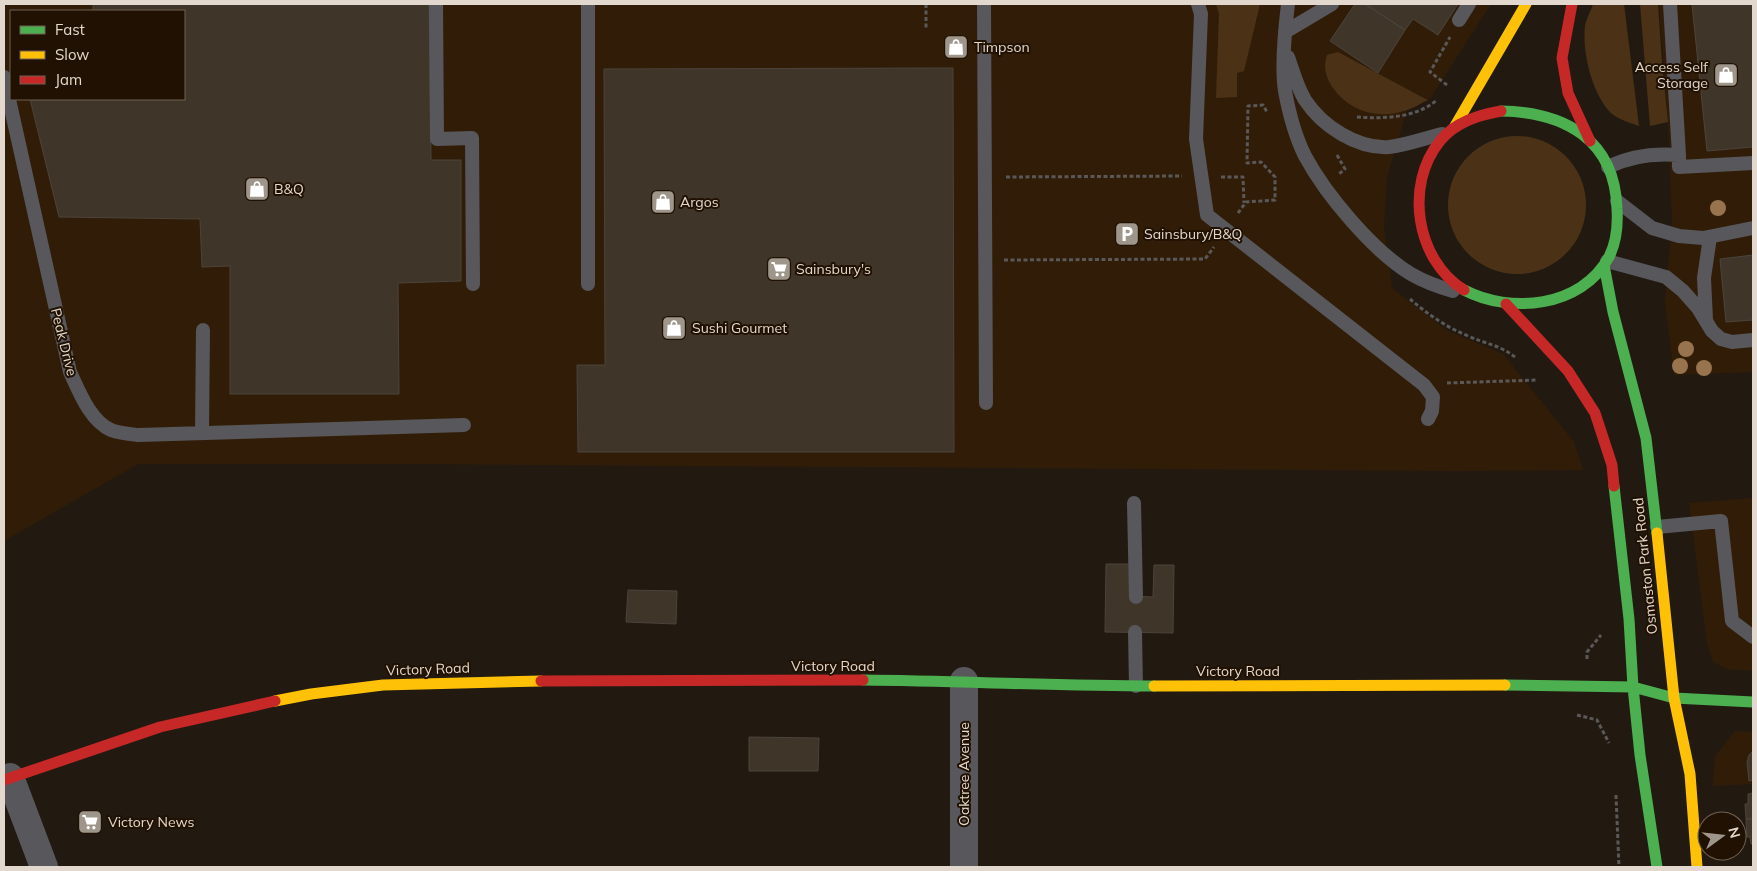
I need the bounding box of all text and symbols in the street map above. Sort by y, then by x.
legend [10,10,185,100]
text: Fast [55,20,85,39]
shop icon: Timpson [943,34,969,60]
place label: Timpson [974,38,1030,56]
text: Slow [55,45,89,64]
place label: Access Self Storage [1635,58,1708,92]
shop icon: Access Self Storage [1713,62,1739,88]
text: Jam [55,70,82,89]
shop icon: B&Q [244,176,270,202]
place label: B&Q [274,180,304,198]
shop icon: Argos [650,189,676,215]
place label: Argos [680,193,719,211]
parking icon: Sainsbury/B&Q [1114,221,1140,247]
place label: Sainsbury/B&Q [1144,225,1242,243]
supermarket icon: Sainsbury's [766,256,792,282]
place label: Sainsbury's [796,260,871,278]
street label: Peak Drive [47,306,81,378]
shop icon: Sushi Gourmet [661,315,687,341]
place label: Sushi Gourmet [692,319,787,337]
street label: Osmaston Park Road [1629,497,1661,635]
street label: Victory Road [791,657,875,675]
street label: Victory Road [386,659,470,679]
street label: Victory Road [1196,662,1280,680]
street label: Oaktree Avenue [955,722,973,826]
supermarket icon: Victory News [77,809,103,835]
north arrow [1697,811,1747,861]
place label: Victory News [108,813,194,831]
text: N [1724,825,1745,840]

